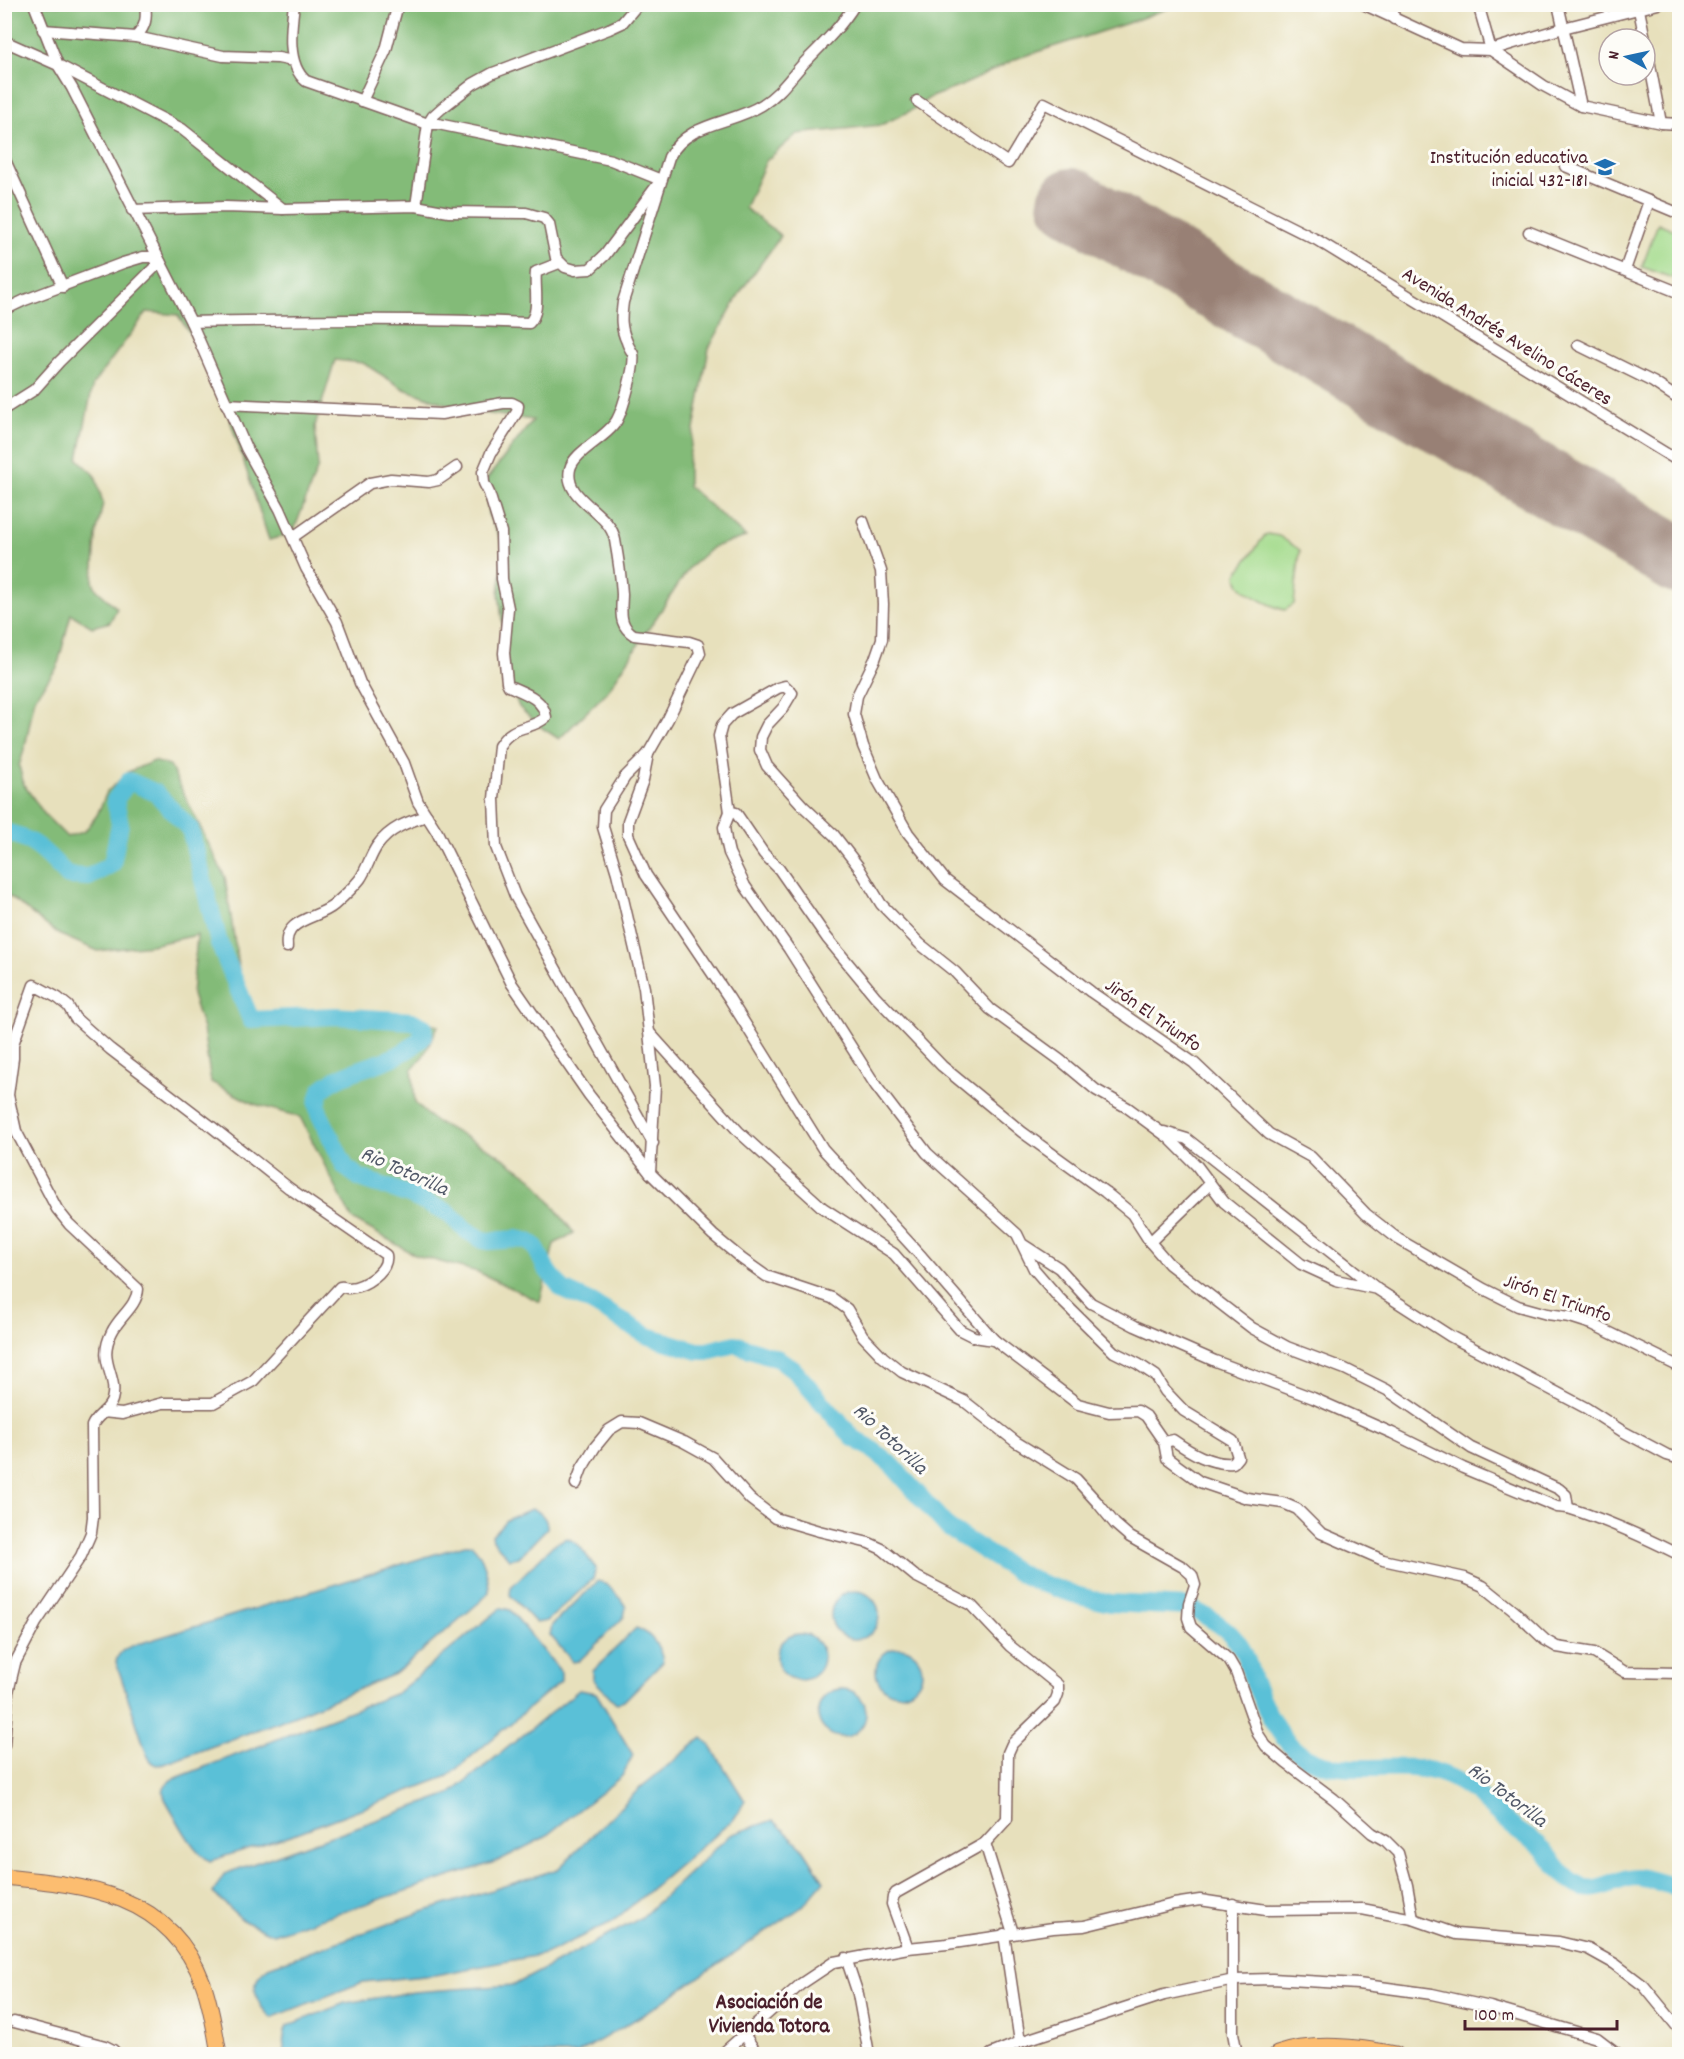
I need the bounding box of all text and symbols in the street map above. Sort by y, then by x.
north arrow [1597,27,1657,87]
text: N [1603,50,1627,61]
place label: Institución educativa inicial 432-181 [1430,145,1589,196]
school or university icon: Institución educativa inicial 432-181 [1593,155,1617,179]
street label: Avenida Andrés Avelino Cáceres [1396,261,1617,414]
street label: Jirón El Triunfo [1098,973,1206,1060]
water label: Rio Totorilla [355,1140,453,1206]
street label: Jirón El Triunfo [1499,1268,1615,1331]
water label: Rio Totorilla [845,1398,934,1484]
water label: Rio Totorilla [1460,1757,1553,1837]
district label: Asociación de Vivienda Totora [709,1989,830,2043]
scale bar [1465,1993,1616,2031]
text: 100 m [1474,2004,1514,2029]

